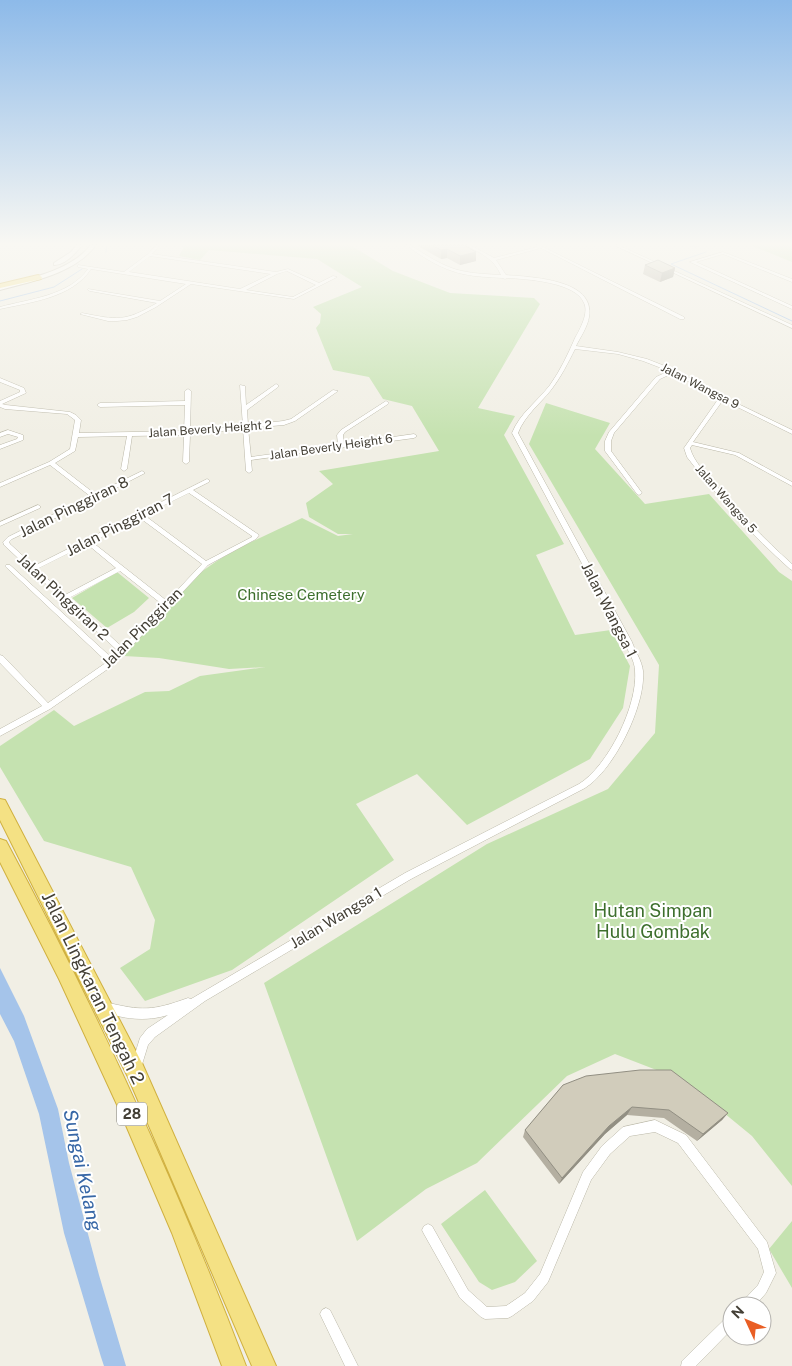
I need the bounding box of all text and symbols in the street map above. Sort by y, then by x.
street label: Jalan Wangsa 9 [659,360,741,412]
street label: Jalan Beverly Height 2 [148,418,272,440]
street label: Jalan Beverly Height 6 [268,431,394,463]
street label: Jalan Wangsa 5 [692,462,760,536]
street label: Jalan Pinggiran 8 [16,473,131,540]
street label: Jalan Pinggiran 7 [63,490,177,559]
street label: Jalan Pinggiran 2 [14,550,113,643]
street label: Jalan Wangsa 1 [578,560,641,660]
street label: Jalan Pinggiran [98,584,185,671]
park label: Chinese Cemetery [237,586,365,603]
street label: Jalan Wangsa 1 [287,883,385,952]
street label: Jalan Lingkaran Tengah 2 [38,888,149,1087]
park label: Hutan Simpan Hulu Gombak [593,900,713,942]
road number: 28 [117,1102,147,1126]
water label: Sungai Kelang [59,1107,107,1234]
north arrow [722,1296,772,1346]
text: N [728,1302,747,1321]

